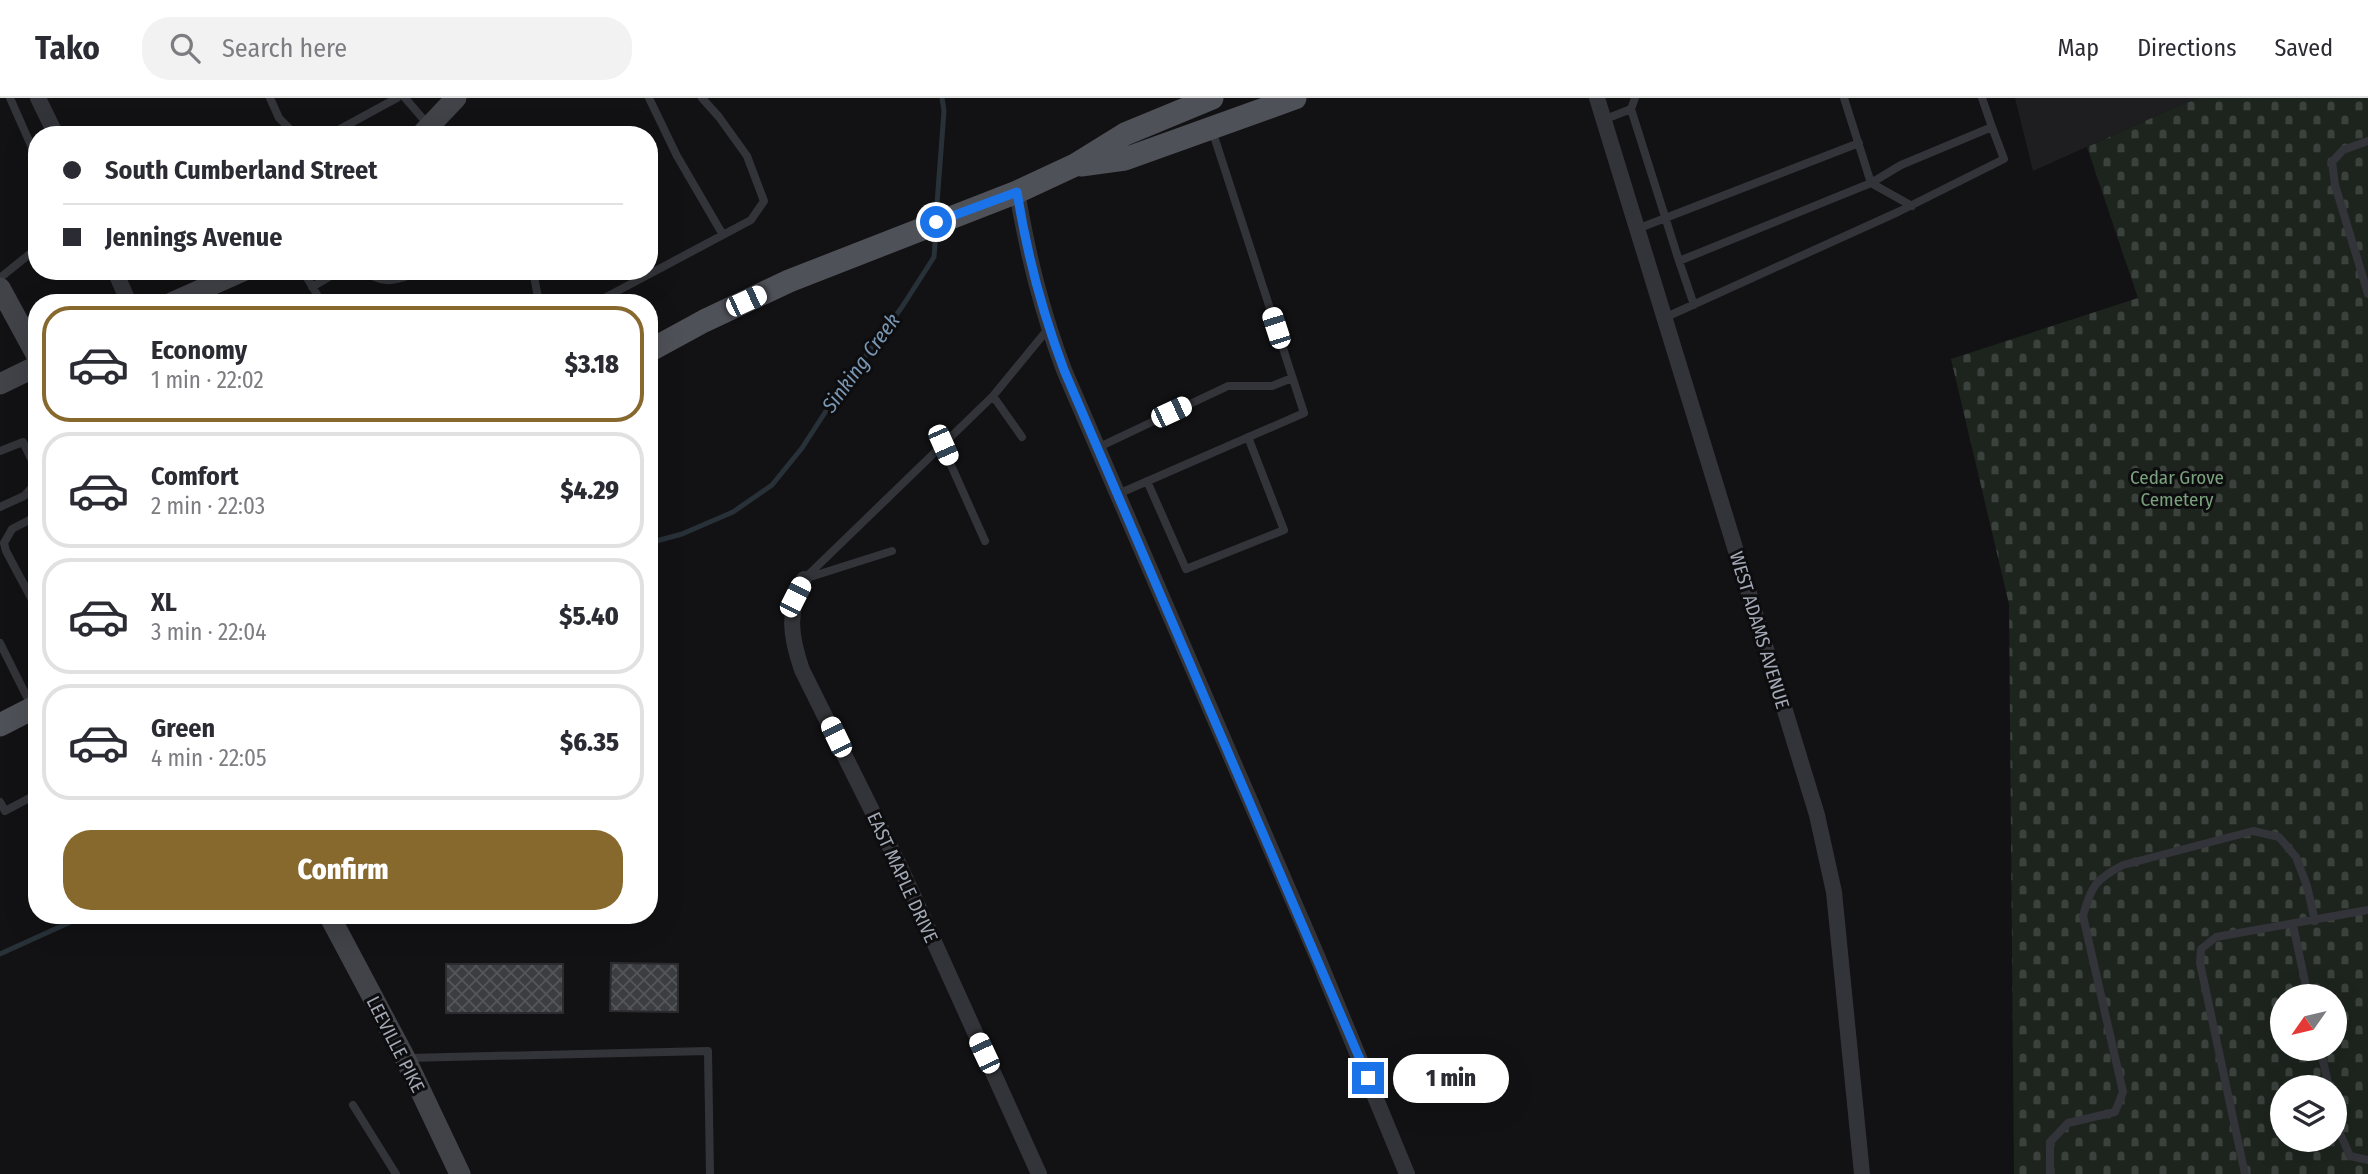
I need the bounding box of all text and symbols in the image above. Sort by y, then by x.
search box [142,17,632,80]
text: Tako [35,28,100,68]
icon: search [166,29,204,67]
text: Search here [222,33,347,64]
text: Map [2058,34,2099,62]
text: Directions [2137,34,2236,62]
text: Saved [2274,34,2333,62]
text: South Cumberland Street [105,155,377,186]
route start [920,206,952,238]
text: Jennings Avenue [105,222,282,253]
car [723,283,770,319]
car [1260,305,1293,351]
water label: Sinking Creek [816,308,906,418]
icon: car [67,333,130,396]
text: Economy [151,335,247,366]
text: $3.18 [565,349,619,380]
text: 1 min · 22:02 [151,366,264,394]
car [1148,394,1195,430]
car [925,422,962,468]
icon: car [67,459,130,522]
text: Comfort [151,461,239,492]
park label: Cedar Grove Cemetery [2130,466,2224,511]
text: $4.29 [560,475,619,506]
text: 2 min · 22:03 [151,492,265,520]
street label: WEST ADAMS AVENUE [1725,549,1794,712]
car [777,574,814,620]
icon: car [67,585,130,648]
text: XL [151,587,177,618]
text: $5.40 [559,601,619,632]
text: 3 min · 22:04 [151,618,266,646]
icon: car [67,711,130,774]
text: Green [151,713,215,744]
car [818,714,855,760]
text: $6.35 [560,727,619,758]
text: 4 min · 22:05 [151,744,267,772]
street label: EAST MAPLE DRIVE [862,808,943,946]
button: Confirm [63,830,623,910]
north arrow [2270,984,2347,1060]
map controls [2270,984,2347,1152]
street label: LEEVILLE PIKE [361,992,430,1096]
car [966,1030,1003,1076]
callout: 1 min [1392,1054,1508,1102]
route end [1352,1062,1384,1094]
text: 1 min [1426,1064,1476,1092]
button: layers [2270,1075,2347,1152]

